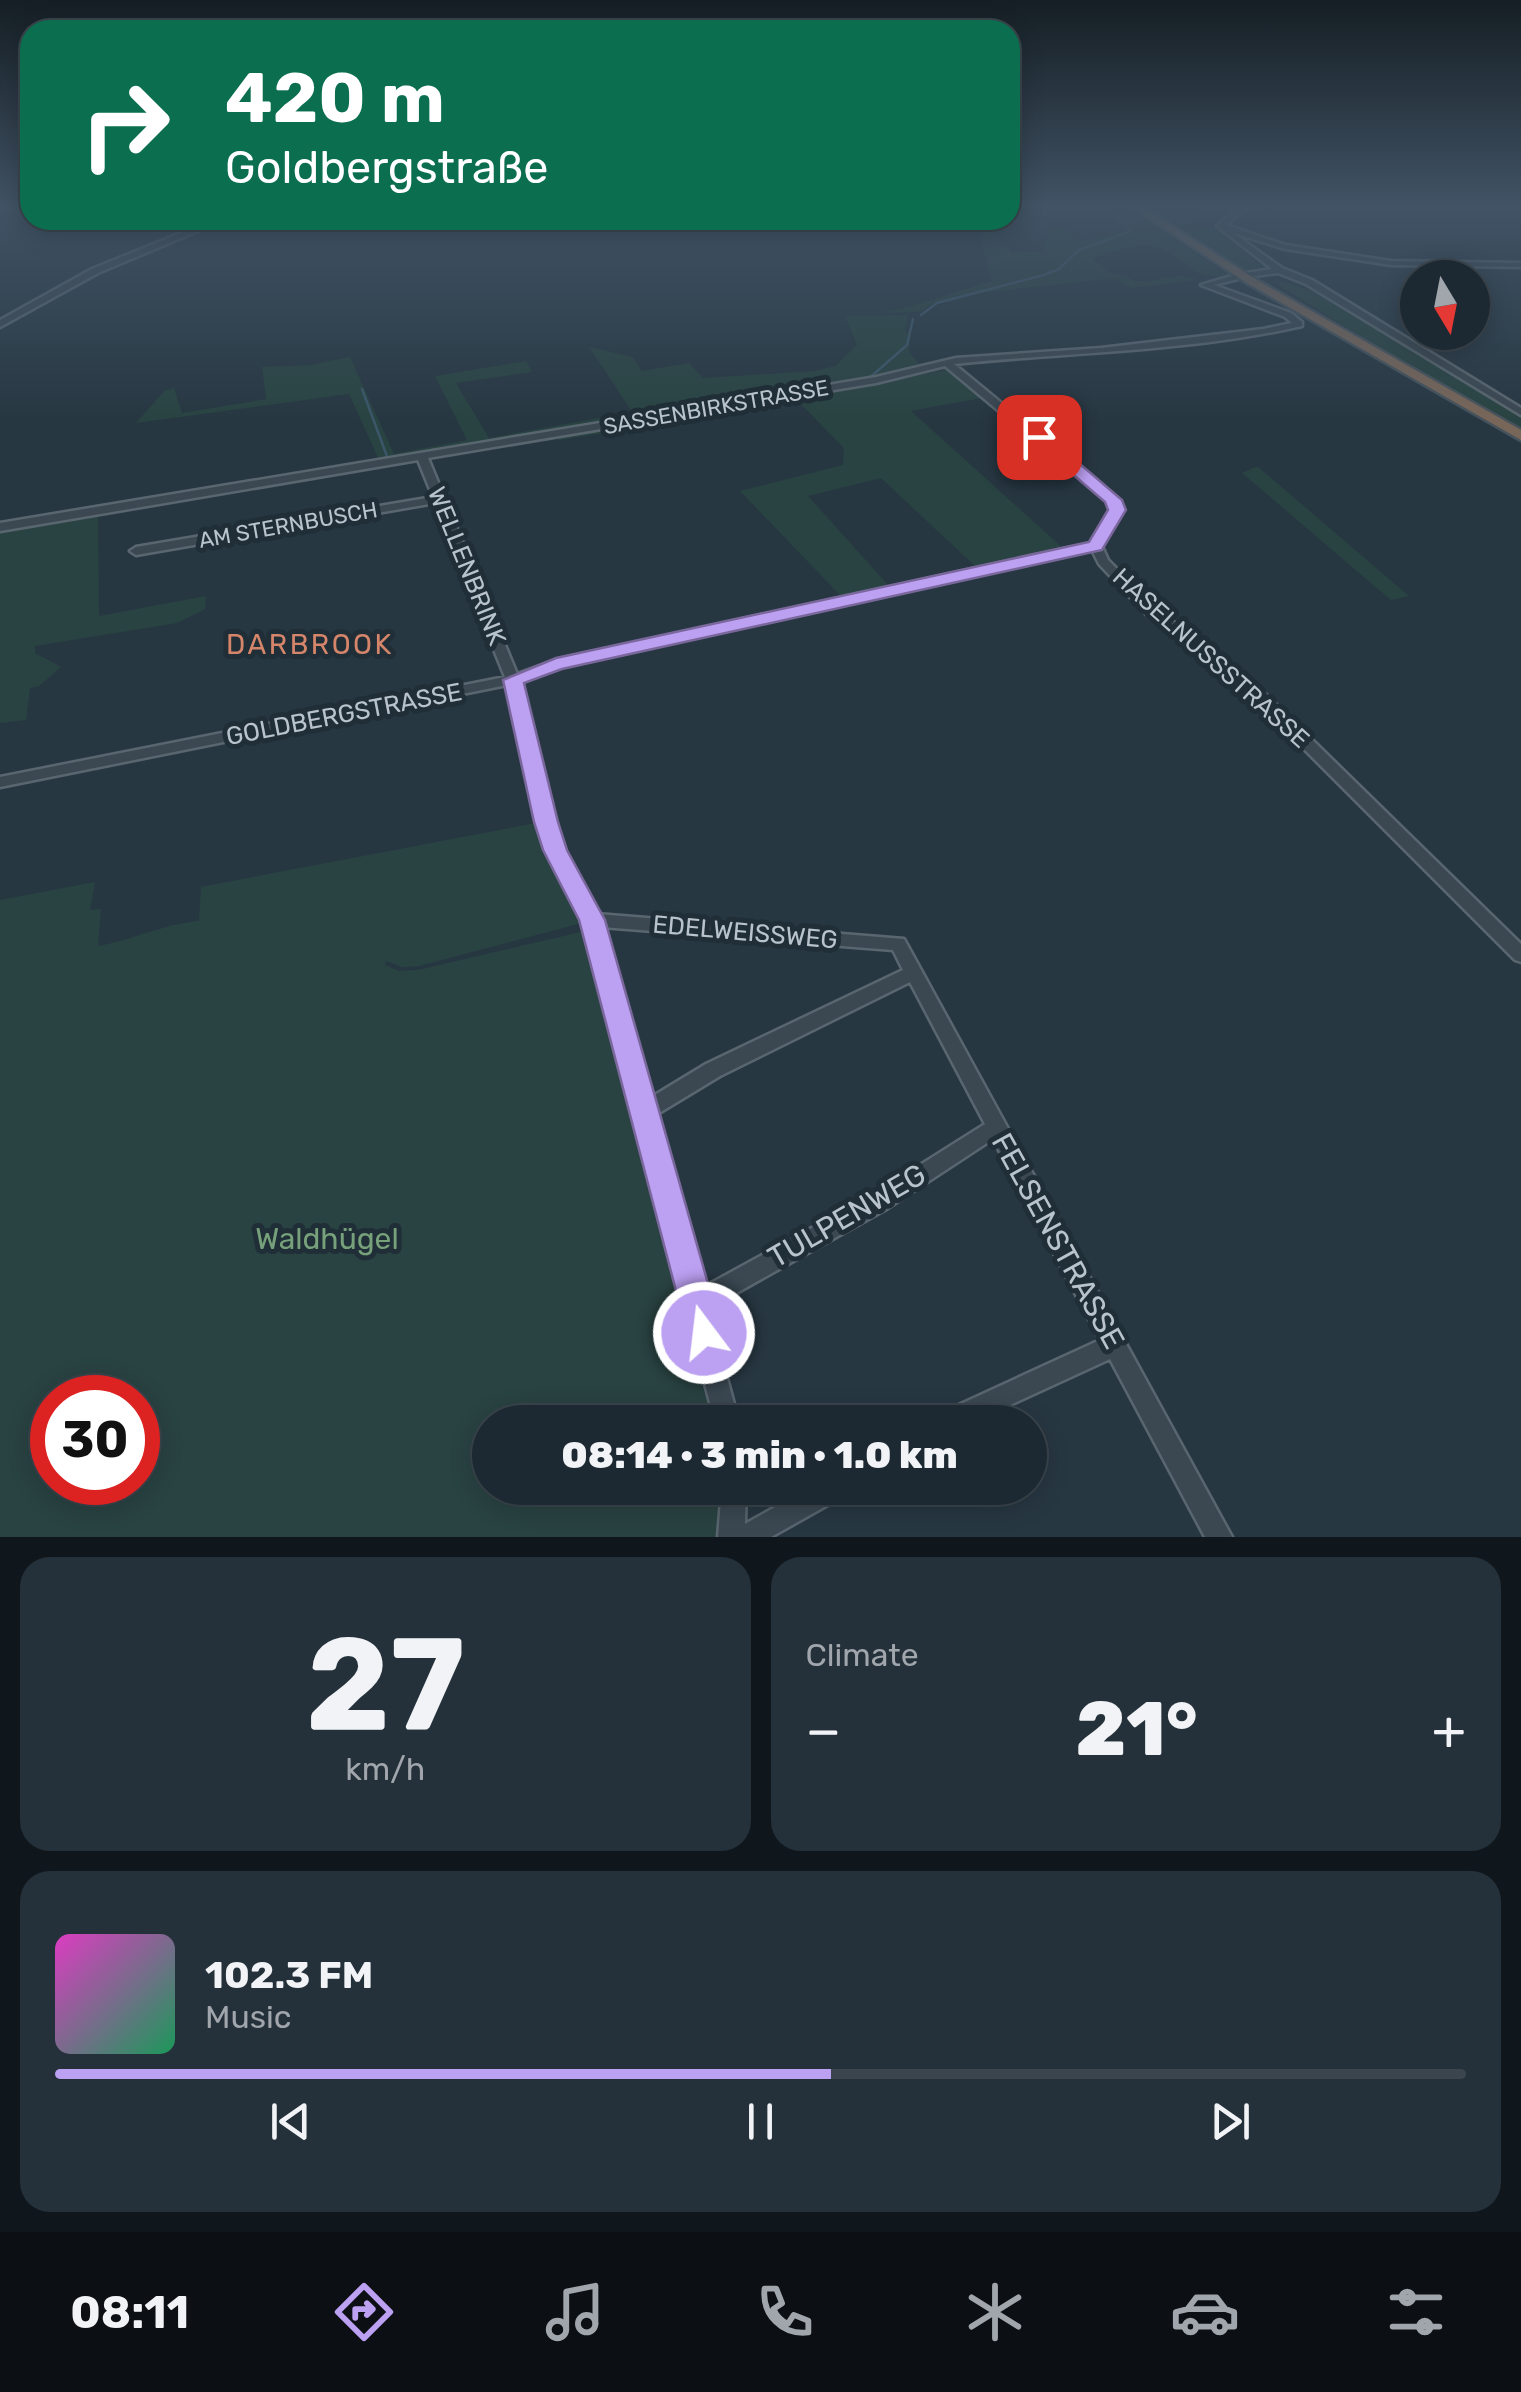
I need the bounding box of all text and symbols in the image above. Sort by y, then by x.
text: 420 m [225,57,445,140]
icon: right [60,60,190,190]
text: Goldbergstraße [225,141,548,194]
north arrow [1400,260,1490,350]
map controls [1400,260,1490,350]
street label: SASSENBIRKSTRASSE [601,374,831,440]
pin [997,395,1082,480]
icon: arrive [1012,410,1067,465]
street label: WELLENBRINK [422,483,512,649]
street label: AM STERNBUSCH [197,496,379,554]
street label: HASELNUSSSTRASSE [1107,562,1315,754]
district label: DARBROOK [226,628,394,661]
street label: GOLDBERGSTRASSE [224,677,464,751]
street label: EDELWEISSWEG [651,909,839,955]
street label: FELSENSTRASSE [984,1127,1132,1355]
street label: TULPENWEG [762,1156,932,1276]
park label: Waldhügel [255,1221,399,1257]
position arrow [652,1281,756,1385]
speed limit sign: 30 [30,1375,160,1505]
text: 08:14 · 3 min · 1.0 km [561,1432,958,1478]
text: 27 [306,1607,465,1762]
text: Climate [806,1636,919,1674]
text: 21° [1076,1685,1197,1774]
text: − [806,1698,841,1763]
text: + [1432,1698,1466,1763]
text: km/h [345,1750,425,1788]
text: 102.3 FM [205,1952,373,1998]
text: Music [205,1998,291,2036]
icon: previous [263,2094,318,2149]
icon: pause [733,2094,788,2149]
icon: next [1203,2094,1258,2149]
icon: directions [329,2277,399,2347]
icon: music [540,2277,610,2347]
icon: phone [750,2277,820,2347]
icon: climate [960,2277,1030,2347]
icon: car [1170,2277,1240,2347]
icon: filters [1381,2277,1451,2347]
text: 08:11 [70,2286,189,2339]

